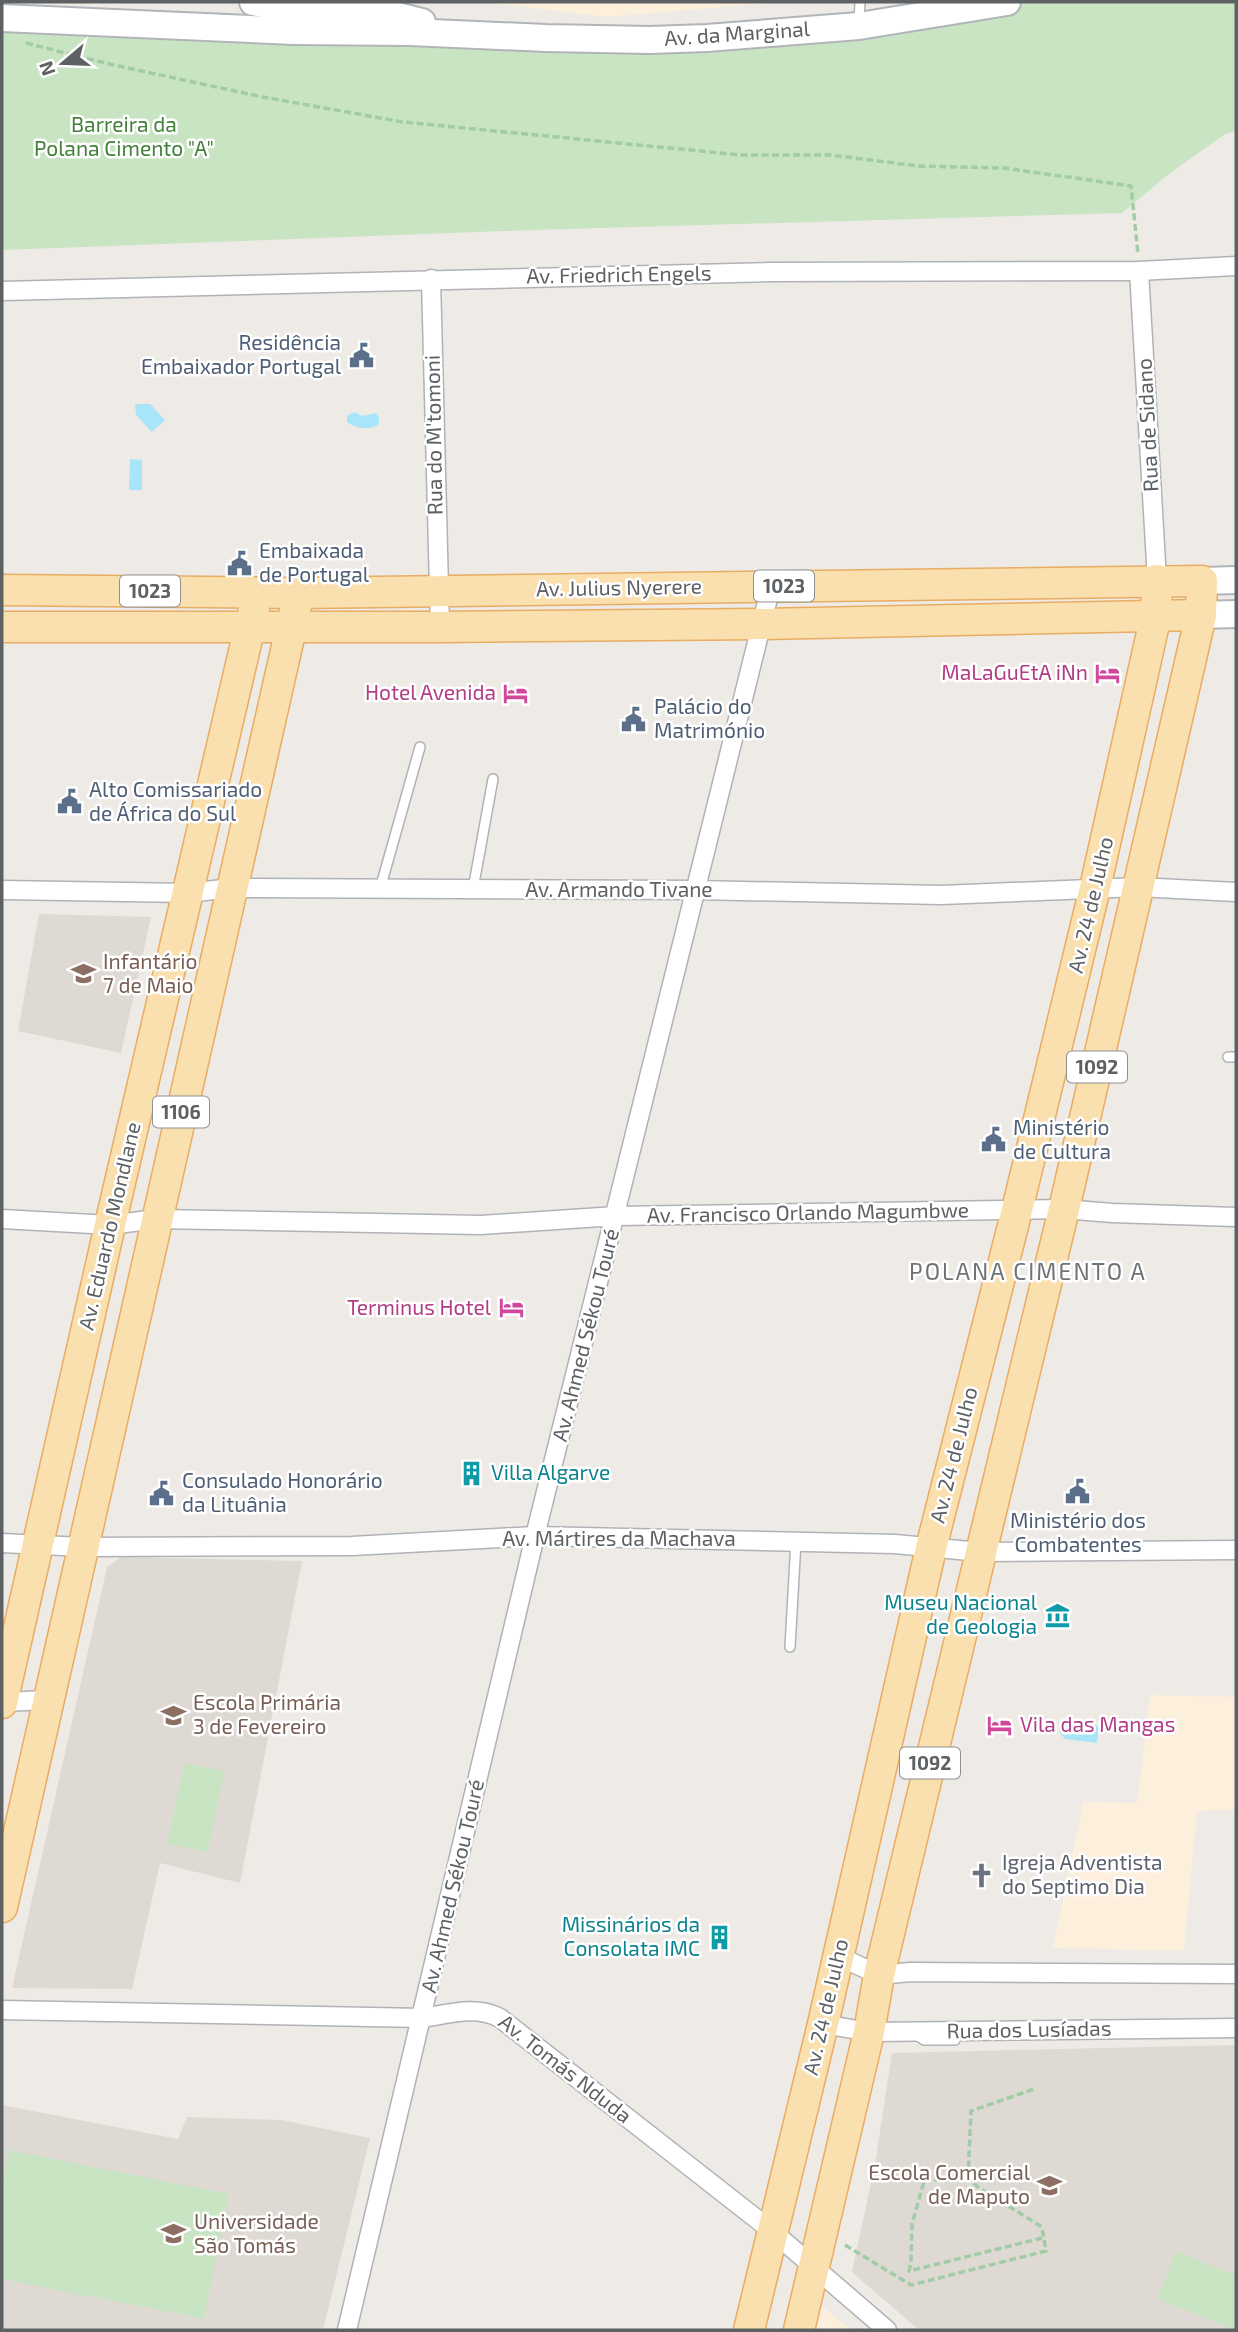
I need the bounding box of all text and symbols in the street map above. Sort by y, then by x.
street label: Av. da Marginal [663,15,811,50]
north arrow [28,28,98,98]
text: N [33,58,60,79]
park label: Barreira da Polana Cimento "A" [34,111,214,160]
street label: Av. Friedrich Engels [526,259,712,288]
place label: Residência Embaixador Portugal [141,329,342,378]
public building icon: Residência Embaixador Portugal [347,341,375,369]
street label: Rua do M'tomoni [419,355,446,515]
street label: Rua de Sidano [1131,358,1162,493]
place label: Embaixada de Portugal [259,537,370,586]
public building icon: Embaixada de Portugal [225,549,253,577]
road number: 1023 [754,570,814,601]
street label: Av. Julius Nyerere [536,573,702,600]
road number: 1023 [120,576,180,606]
place label: MaLaGuEtA iNn [941,659,1088,684]
hotel icon: MaLaGuEtA iNn [1094,659,1122,687]
place label: Hotel Avenida [365,679,496,704]
hotel icon: Hotel Avenida [502,679,530,707]
place label: Palácio do Matrimónio [654,693,765,742]
public building icon: Palácio do Matrimónio [620,705,648,733]
place label: Alto Comissariado de África do Sul [89,776,262,825]
public building icon: Alto Comissariado de África do Sul [55,788,83,816]
street label: Av. 24 de Julho [1062,834,1117,975]
street label: Av. Armando Tivane [525,876,713,901]
place label: Infantário 7 de Maio [103,948,198,997]
school or university icon: Infantário 7 de Maio [69,960,97,988]
road number: 1092 [1067,1051,1127,1082]
road number: 1106 [153,1096,209,1128]
place label: Ministério de Cultura [1013,1114,1111,1163]
street label: Av. Eduardo Mondlane [72,1119,145,1332]
public building icon: Ministério de Cultura [979,1126,1007,1154]
street label: Av. Francisco Orlando Magumbwe [647,1196,969,1227]
street label: Av. Ahmed Sékou Touré [546,1226,623,1444]
district label: POLANA CIMENTO A [909,1257,1147,1285]
place label: Terminus Hotel [347,1294,492,1319]
hotel icon: Terminus Hotel [497,1294,525,1322]
street label: Av. 24 de Julho [924,1384,981,1525]
building icon: Villa Algarve [457,1459,485,1487]
place label: Villa Algarve [491,1459,610,1484]
place label: Consulado Honorário da Lituânia [182,1467,383,1516]
public building icon: Ministério dos Combatentes [1064,1478,1092,1506]
public building icon: Consulado Honorário da Lituânia [148,1479,176,1507]
place label: Ministério dos Combatentes [1010,1507,1146,1556]
street label: Av. Mártires da Machava [502,1525,736,1550]
place label: Museu Nacional de Geologia [884,1589,1038,1638]
museum icon: Museu Nacional de Geologia [1043,1601,1071,1629]
place label: Escola Primária 3 de Fevereiro [193,1689,341,1738]
school or university icon: Escola Primária 3 de Fevereiro [159,1701,187,1729]
hotel icon: Vila das Mangas [986,1711,1014,1739]
place label: Vila das Mangas [1020,1711,1175,1736]
road number: 1092 [900,1748,960,1778]
street label: Av. Ahmed Sékou Touré [415,1776,488,1995]
place label: Igreja Adventista do Septimo Dia [1002,1849,1163,1898]
church icon: Igreja Adventista do Septimo Dia [968,1861,996,1889]
place label: Missinários da Consolata IMC [562,1911,700,1960]
building icon: Missinários da Consolata IMC [706,1923,734,1951]
street label: Av. 24 de Julho [797,1936,852,2077]
street label: Av. Tomás Nduda [495,2008,637,2127]
street label: Rua dos Lusíadas [946,2015,1112,2042]
place label: Escola Comercial de Maputo [868,2159,1031,2208]
school or university icon: Escola Comercial de Maputo [1036,2171,1064,2199]
place label: Universidade São Tomás [194,2208,319,2257]
school or university icon: Universidade São Tomás [160,2220,188,2248]

